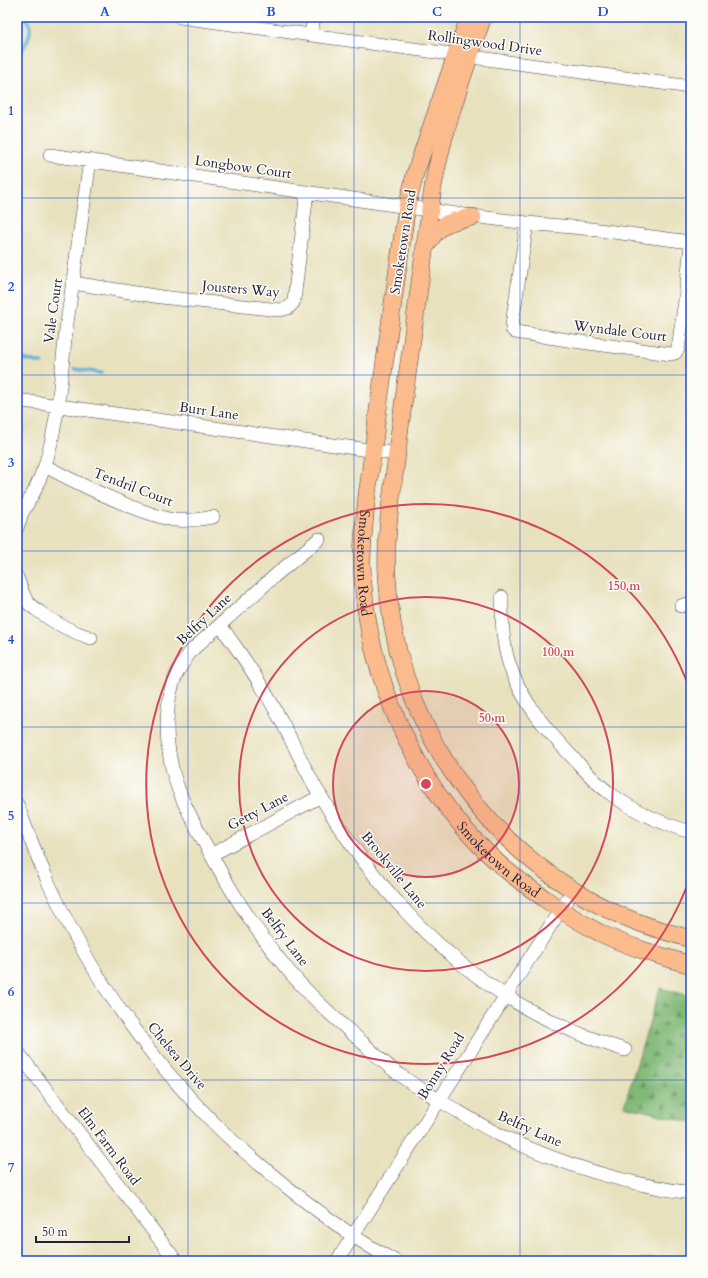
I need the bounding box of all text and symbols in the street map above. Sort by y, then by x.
text: A [100,3,110,21]
text: B [266,3,276,21]
text: C [432,3,442,21]
text: D [597,3,609,21]
street label: Rollingwood Drive [426,26,544,60]
text: 1 [8,102,14,120]
street label: Longbow Court [193,151,293,183]
street label: Smoketown Road [385,188,421,296]
street label: Jousters Way [199,276,281,302]
street label: Vale Court [39,277,67,345]
text: 2 [8,278,15,296]
street label: Wyndale Court [571,316,668,346]
street label: Burr Lane [178,397,240,425]
text: 3 [8,454,15,472]
street label: Tendril Court [90,463,176,511]
street label: Smoketown Road [352,509,376,618]
text: 150 m [608,578,641,594]
street label: Belfry Lane [172,589,236,649]
text: 4 [8,631,15,649]
text: 100 m [542,644,575,660]
text: 50 m [479,710,506,726]
centre of rings [419,777,433,791]
street label: Getty Lane [224,787,292,835]
text: 5 [8,807,14,825]
street label: Smoketown Road [453,817,544,902]
street label: Brookville Lane [357,827,431,913]
street label: Belfry Lane [257,904,313,970]
text: 6 [8,983,15,1001]
street label: Chelsea Drive [143,1018,211,1094]
street label: Bonny Road [413,1029,469,1103]
street label: Elm Farm Road [73,1103,145,1189]
street label: Belfry Lane [495,1106,565,1152]
text: 7 [8,1159,15,1177]
scale bar [36,1218,129,1244]
text: 50 m [42,1224,69,1240]

